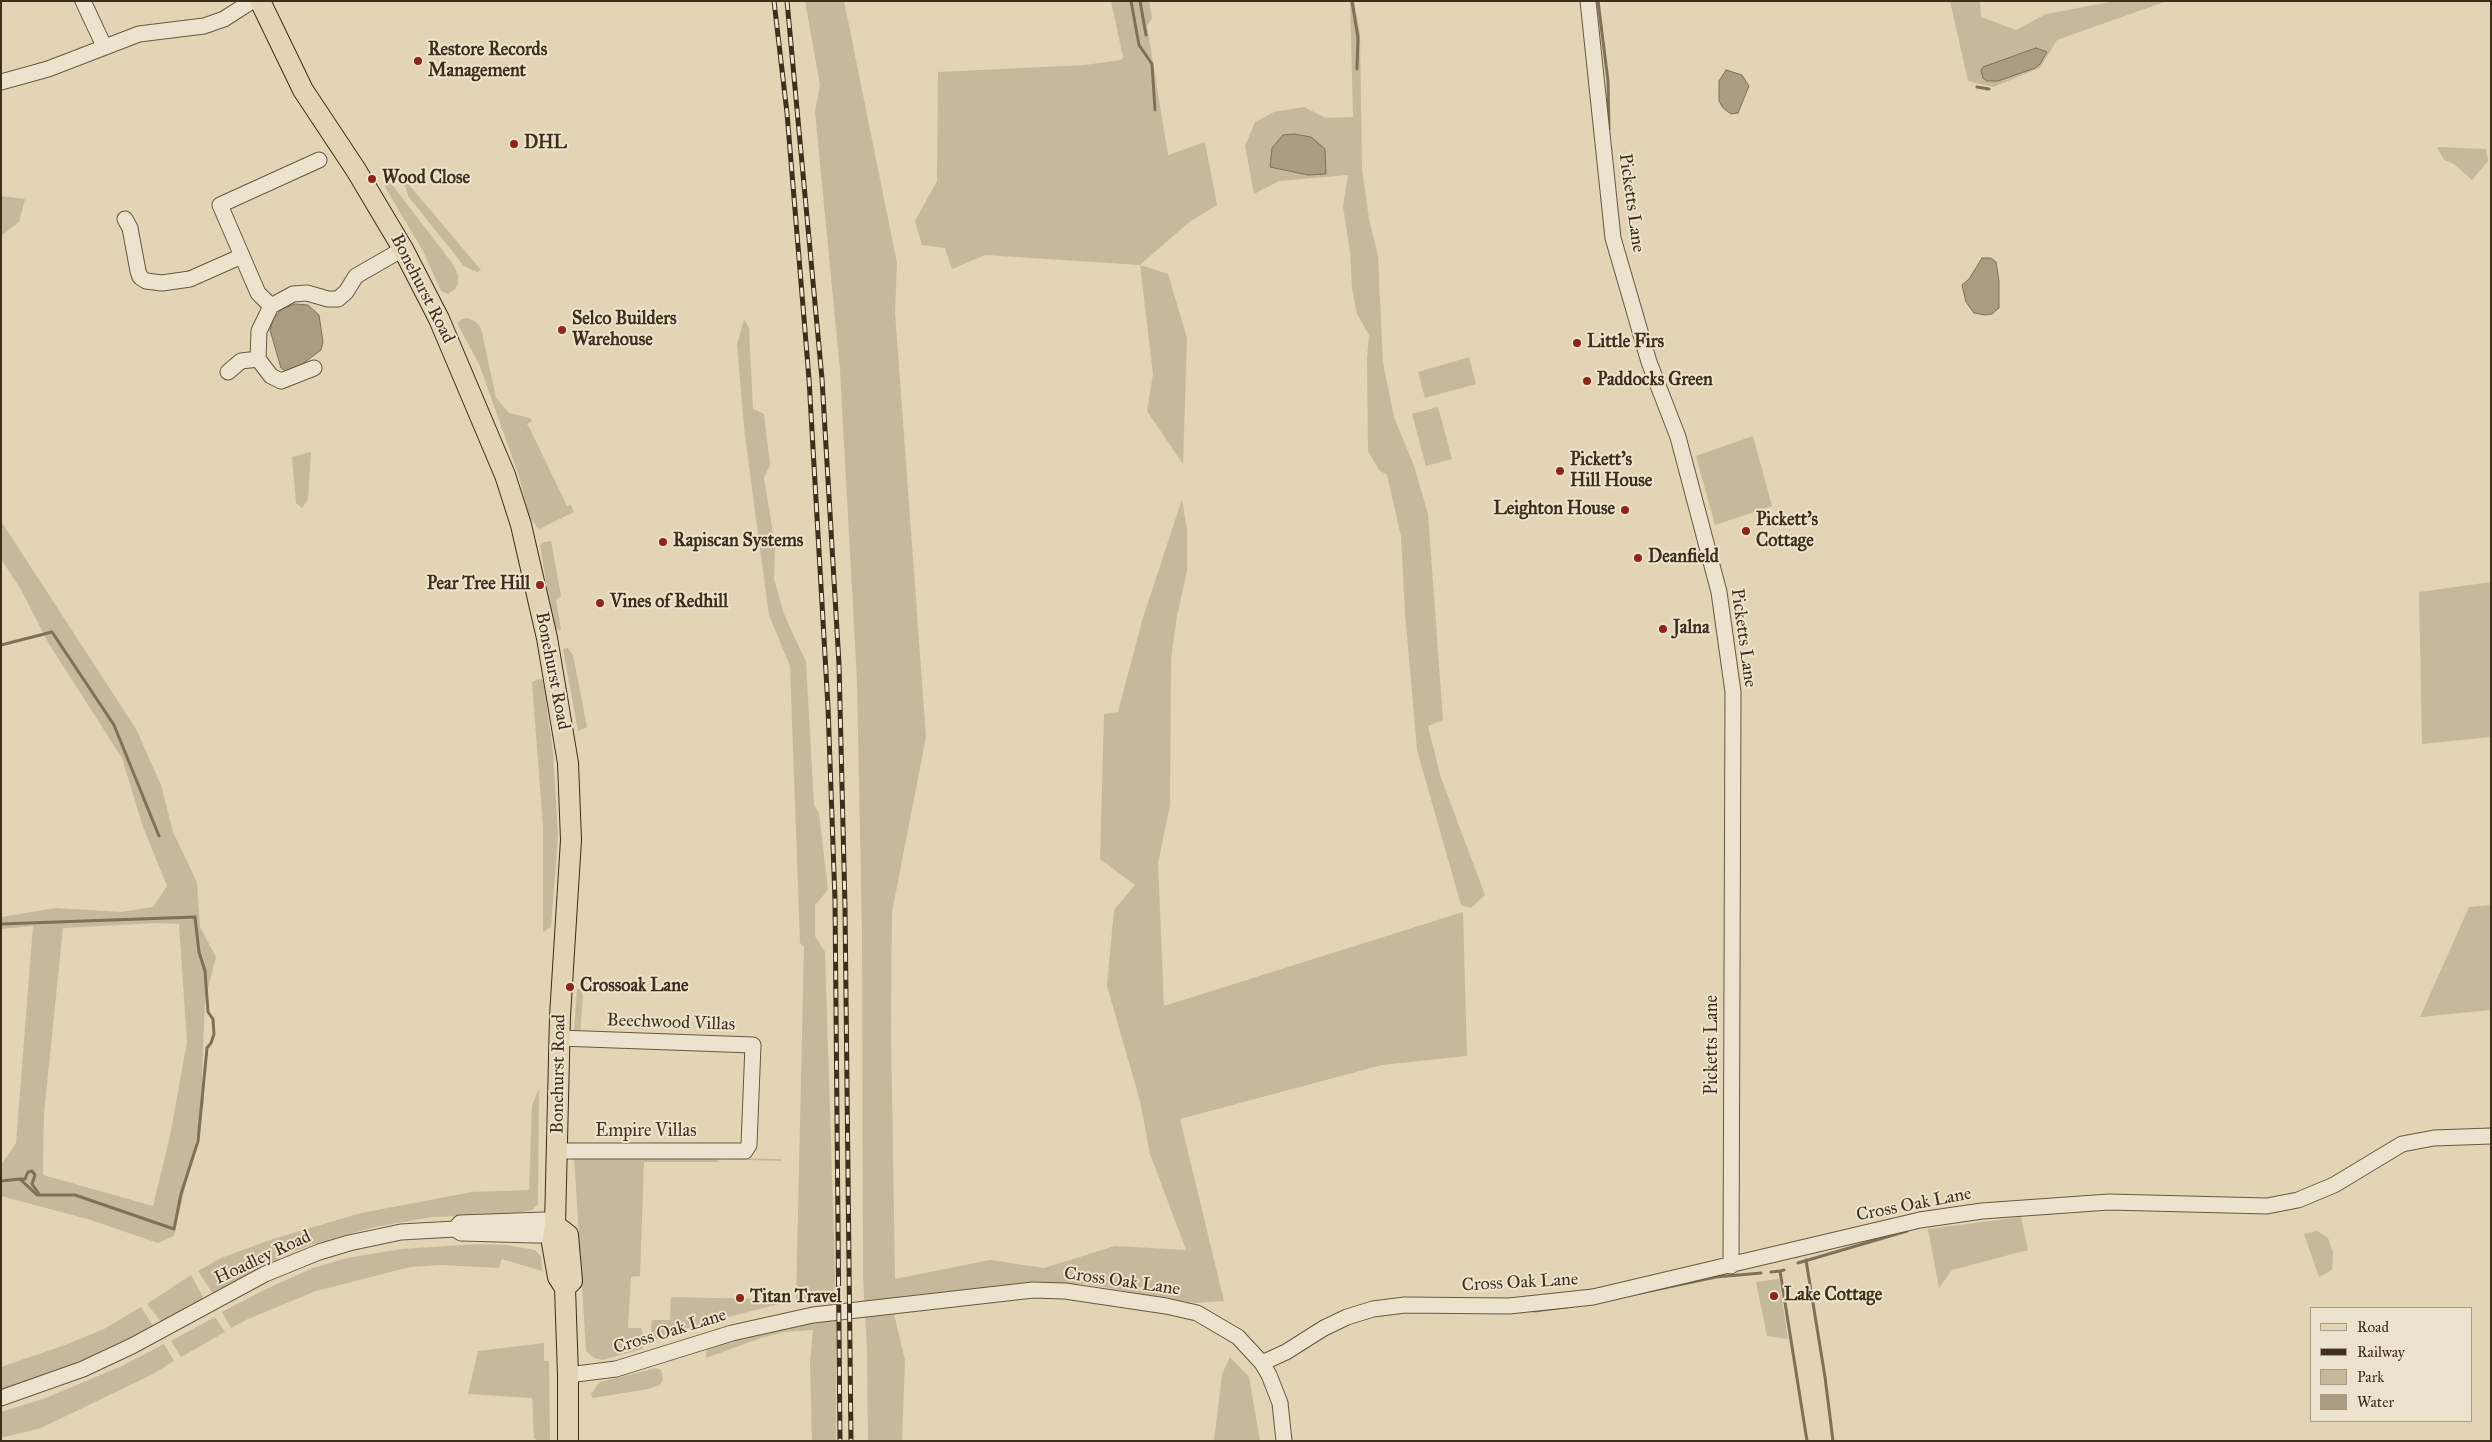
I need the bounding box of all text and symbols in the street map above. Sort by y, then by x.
place label: Restore Records Management [428,40,547,82]
marker: Restore Records Management [412,55,424,67]
place label: DHL [524,133,567,155]
marker: DHL [508,138,520,150]
street label: Picketts Lane [1613,152,1649,254]
place label: Wood Close [382,168,470,190]
marker: Wood Close [366,173,378,185]
street label: Bonehurst Road [385,231,459,347]
place label: Selco Builders Warehouse [572,309,676,352]
marker: Selco Builders Warehouse [556,324,568,336]
place label: Little Firs [1587,332,1664,354]
marker: Little Firs [1571,337,1583,349]
place label: Paddocks Green [1597,370,1713,392]
marker: Paddocks Green [1581,375,1593,387]
place label: Pickett's Hill House [1570,450,1652,492]
marker: Pickett's Hill House [1554,465,1566,477]
place label: Leighton House [1494,499,1615,521]
marker: Leighton House [1619,504,1631,516]
place label: Pickett's Cottage [1756,510,1818,552]
marker: Pickett's Cottage [1740,525,1752,537]
place label: Rapiscan Systems [673,531,803,553]
marker: Rapiscan Systems [657,536,669,548]
place label: Deanfield [1648,547,1719,569]
marker: Deanfield [1632,552,1644,564]
place label: Pear Tree Hill [427,574,530,596]
marker: Pear Tree Hill [534,579,546,591]
street label: Picketts Lane [1725,587,1761,689]
place label: Vines of Redhill [610,592,728,614]
marker: Vines of Redhill [594,597,606,609]
street label: Bonehurst Road [530,610,574,732]
place label: Jalna [1673,618,1710,640]
marker: Jalna [1657,623,1669,635]
place label: Crossoak Lane [580,976,688,998]
marker: Crossoak Lane [564,981,576,993]
street label: Picketts Lane [1702,995,1724,1095]
street label: Beechwood Villas [606,1010,736,1036]
street label: Bonehurst Road [547,1014,571,1134]
street label: Empire Villas [595,1121,697,1143]
street label: Cross Oak Lane [1855,1183,1973,1227]
street label: Hoadley Road [211,1226,315,1290]
street label: Cross Oak Lane [1063,1263,1181,1301]
street label: Cross Oak Lane [1461,1269,1579,1297]
place label: Lake Cottage [1784,1285,1882,1307]
place label: Titan Travel [750,1287,842,1309]
marker: Lake Cottage [1768,1290,1780,1302]
marker: Titan Travel [734,1292,746,1304]
street label: Cross Oak Lane [611,1305,729,1359]
legend [2310,1307,2472,1422]
text: Road [2357,1318,2389,1336]
text: Railway [2357,1343,2405,1361]
text: Park [2357,1368,2384,1386]
text: Water [2357,1393,2394,1411]

